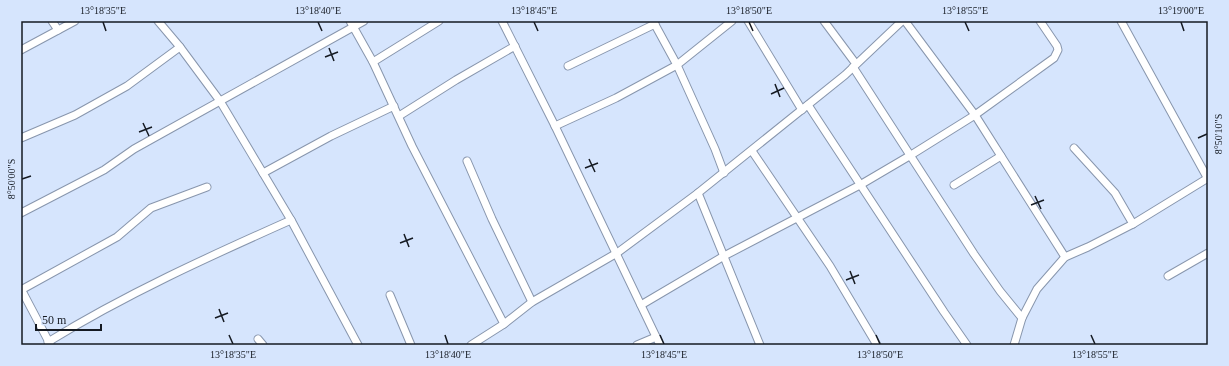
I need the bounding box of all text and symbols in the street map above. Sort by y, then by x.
text: 13°18'35"E [80,5,126,16]
text: 13°18'40"E [295,5,341,16]
text: 13°18'45"E [511,5,557,16]
text: 13°18'50"E [726,5,772,16]
text: 13°18'55"E [942,5,988,16]
text: 13°19'00"E [1158,5,1204,16]
text: 8°50'10"S [1213,114,1224,154]
text: 8°50'00"S [6,159,17,199]
scale bar [36,306,101,332]
text: 50 m [42,313,67,327]
text: 13°18'35"E [210,349,256,360]
text: 13°18'40"E [425,349,471,360]
text: 13°18'45"E [641,349,687,360]
text: 13°18'50"E [857,349,903,360]
text: 13°18'55"E [1072,349,1118,360]

